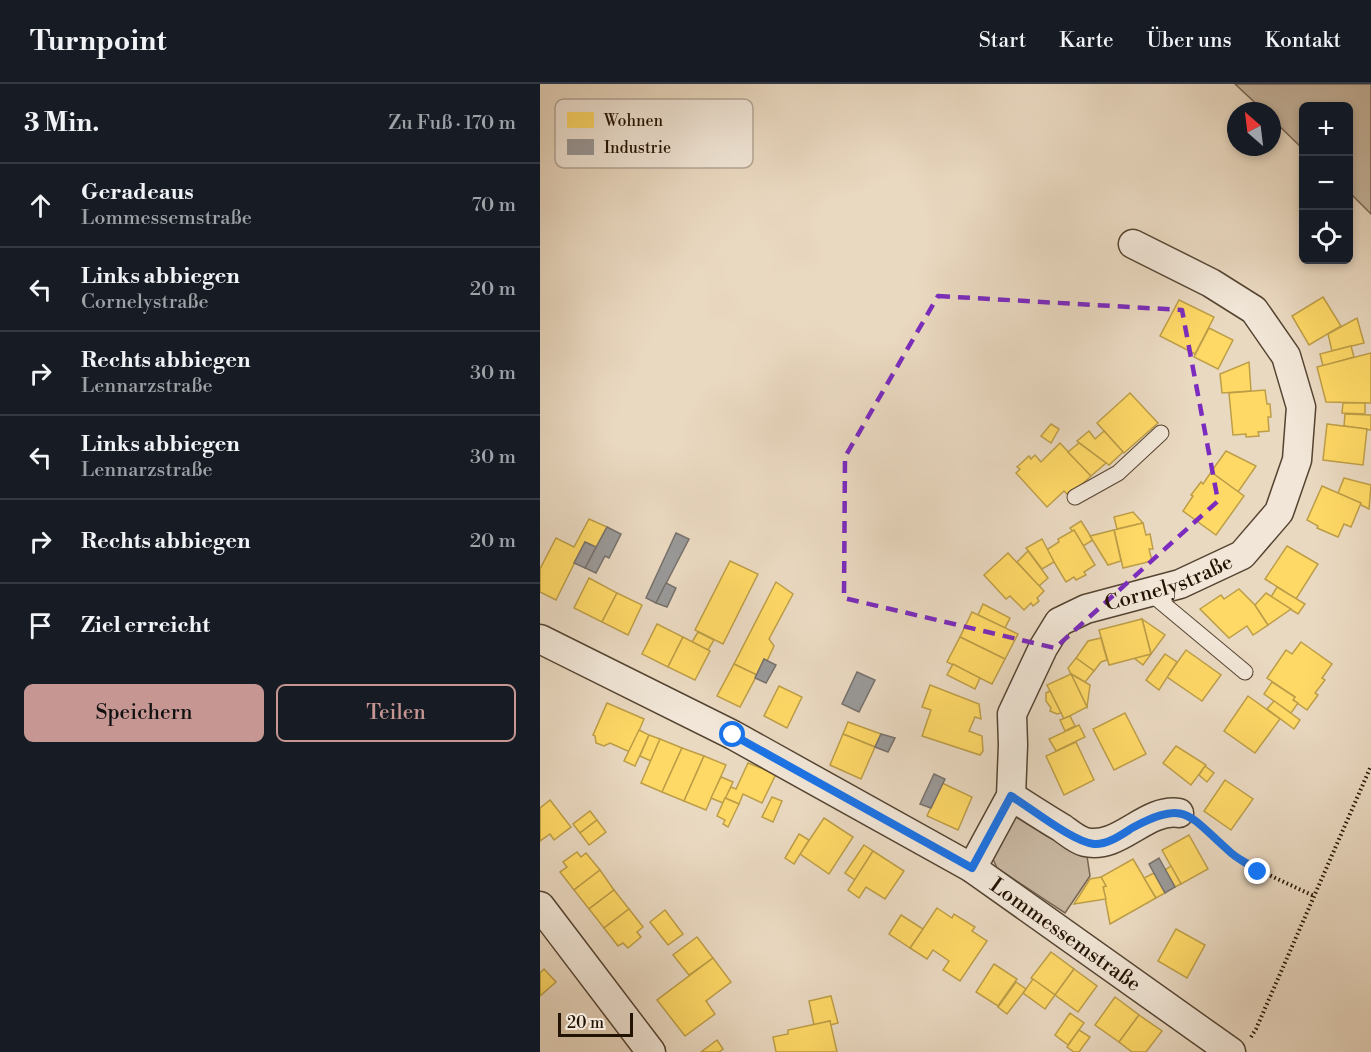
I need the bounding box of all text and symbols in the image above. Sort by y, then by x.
text: Turnpoint [30,24,166,59]
text: Start [979,28,1026,54]
text: Karte [1059,28,1114,54]
text: Über uns [1147,28,1232,54]
text: Kontakt [1265,28,1341,54]
legend [555,99,753,168]
north arrow [1227,102,1281,156]
map controls [1299,102,1353,264]
button: + [1299,102,1353,156]
text: 3 Min. [24,107,99,139]
text: Zu Fuß · 170 m [388,111,516,136]
text: Wohnen [603,111,664,131]
text: Industrie [604,138,671,158]
button: − [1299,156,1353,210]
text: Geradeaus [81,179,194,206]
icon: ahead [24,189,57,222]
text: 70 m [472,193,516,218]
text: Lommessemstraße [81,206,252,231]
button: locate [1299,210,1353,264]
text: Links abbiegen [81,263,240,290]
icon: left [24,273,57,306]
text: 20 m [470,277,516,302]
text: Cornelystraße [81,290,209,315]
text: Rechts abbiegen [81,347,251,374]
icon: right [24,357,57,390]
text: 30 m [470,361,516,386]
text: Lennarzstraße [81,374,213,399]
text: Links abbiegen [81,431,240,458]
icon: left [24,441,57,474]
text: 30 m [470,445,516,470]
text: Lennarzstraße [81,458,213,483]
icon: right [24,525,57,558]
text: Rechts abbiegen [81,528,251,555]
text: 20 m [470,529,516,554]
street label: Cornelystraße [1102,549,1237,618]
icon: arrive [24,609,57,642]
text: Ziel erreicht [81,612,210,639]
button: Speichern [24,684,264,742]
button: Teilen [276,684,516,742]
route start [719,721,745,747]
route end [1244,858,1270,884]
street label: Lommessemstraße [984,873,1146,998]
scale bar [558,1010,633,1038]
text: 20 m [567,1013,604,1033]

